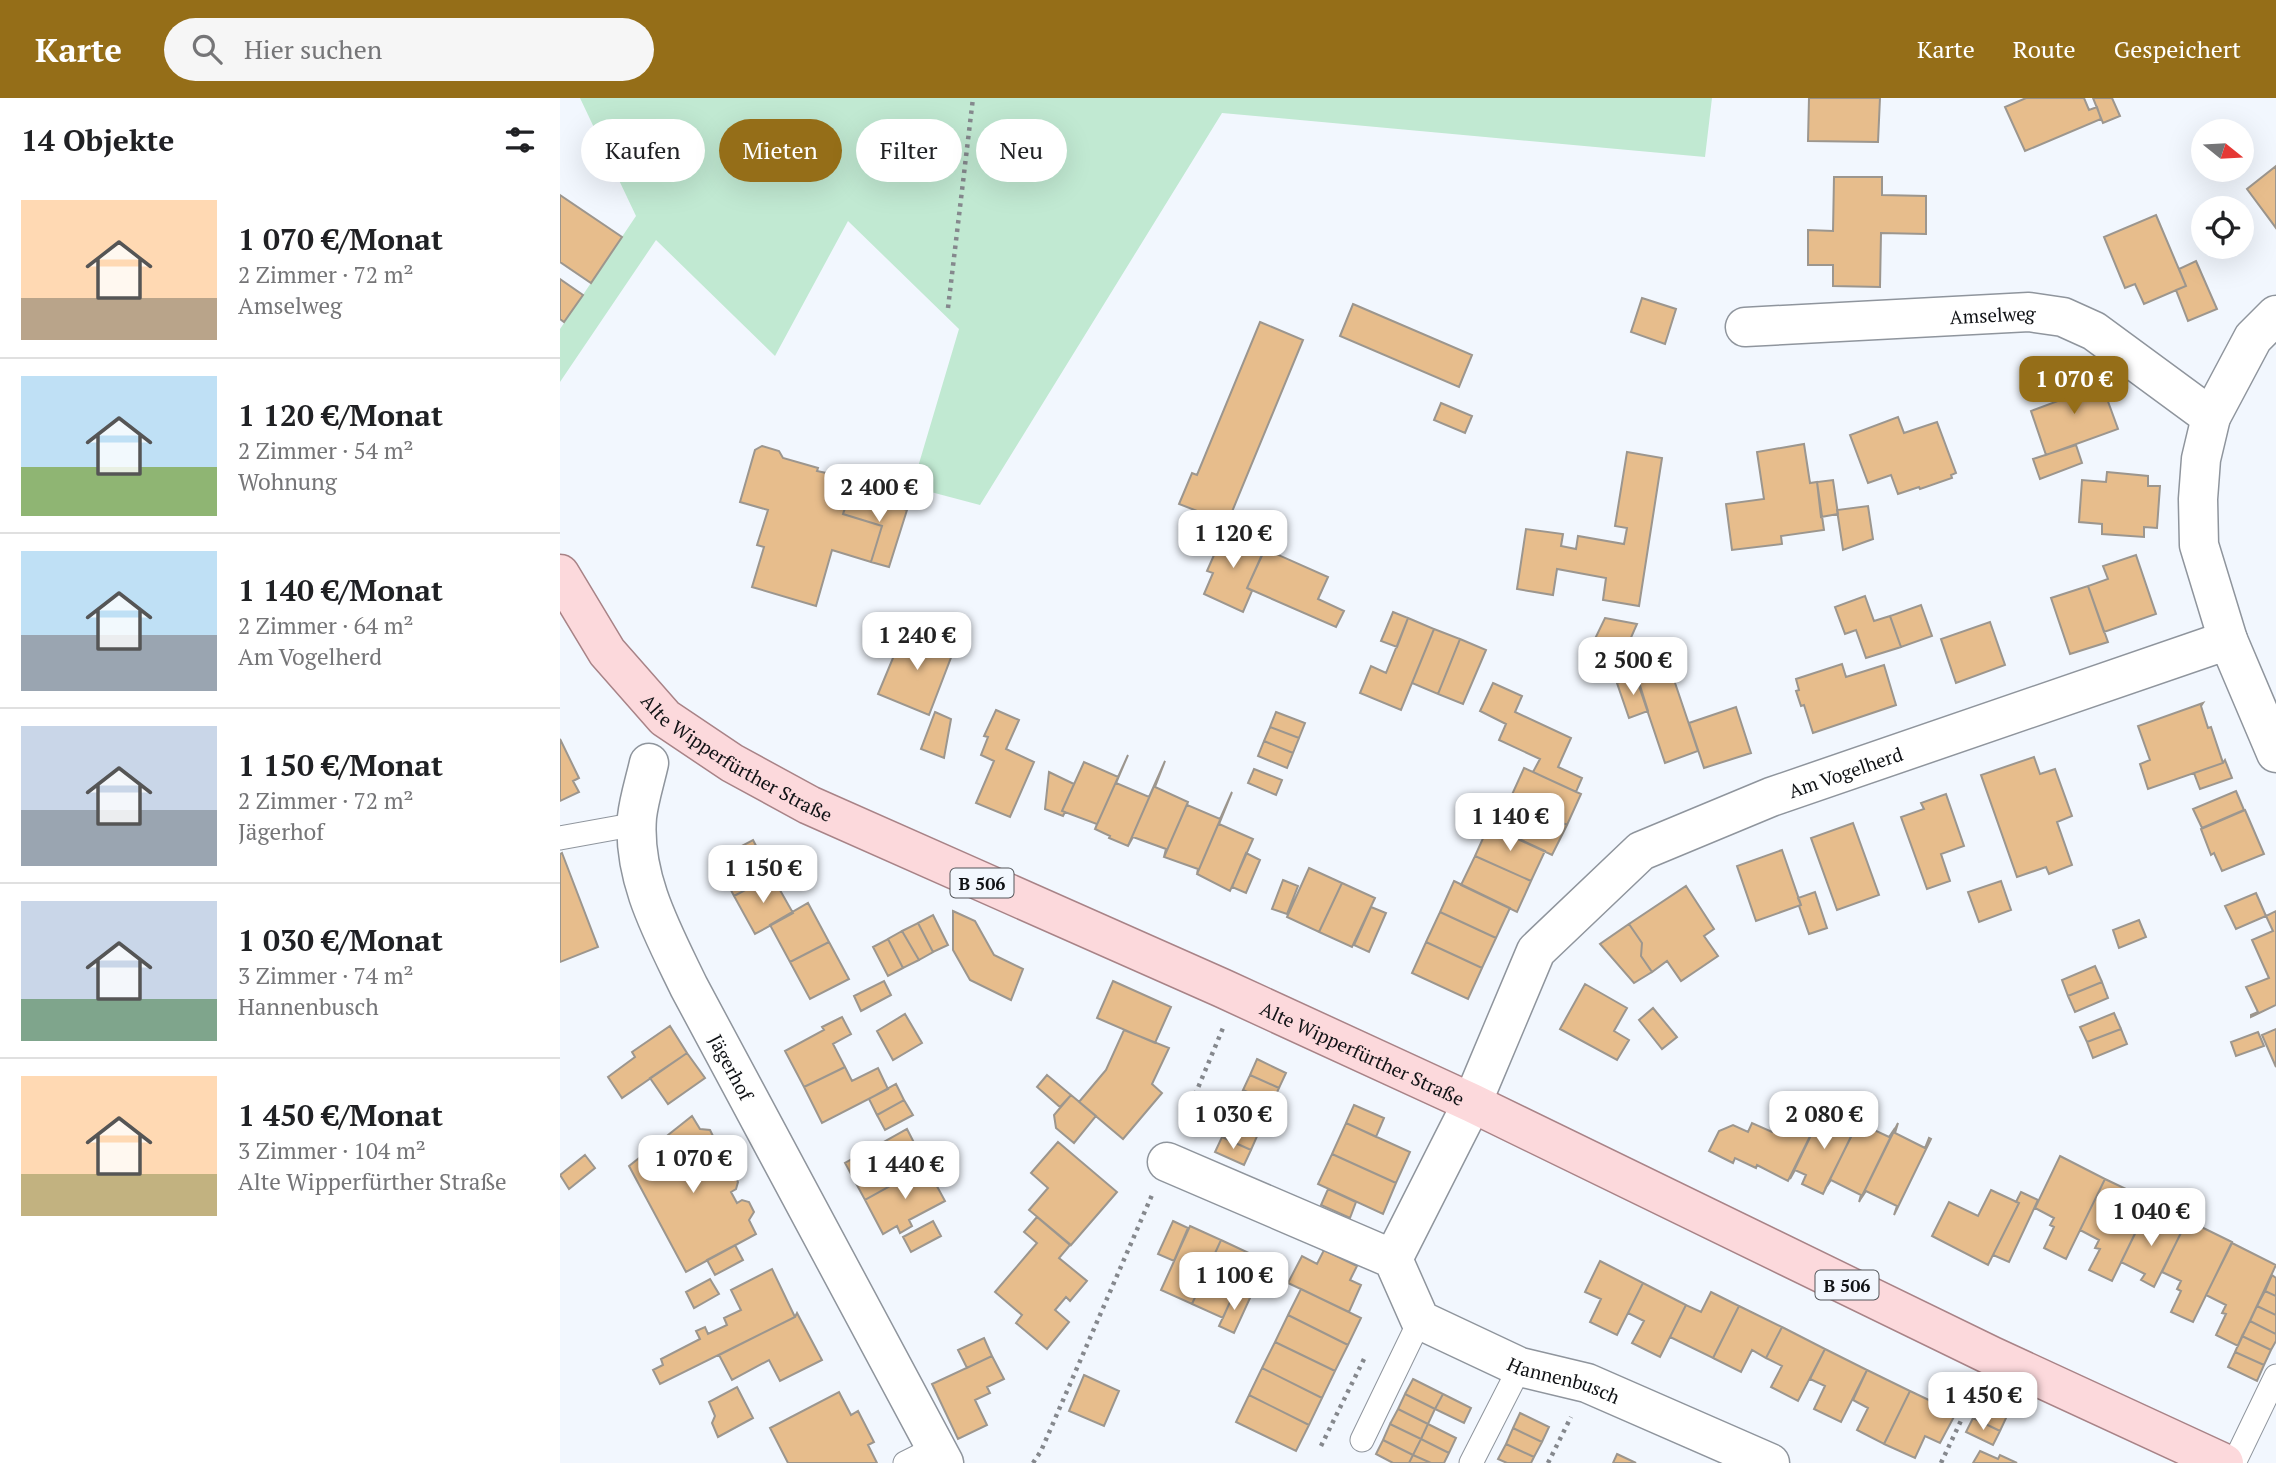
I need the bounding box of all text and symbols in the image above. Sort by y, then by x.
search box [164,18,654,81]
text: Karte [35,28,122,71]
icon: search [188,30,226,68]
text: Hier suchen [244,32,382,66]
text: Karte [1917,33,1975,65]
text: Route [2013,33,2076,65]
text: Gespeichert [2114,33,2241,65]
chip: Kaufen [581,119,705,182]
chip: Mieten [719,119,842,182]
chip: Filter [856,119,962,182]
chip: Neu [976,119,1067,182]
north arrow [2191,119,2254,182]
map controls [2191,119,2254,259]
text: 14 Objekte [21,120,174,160]
icon: filters [501,121,539,159]
button: locate [2191,196,2254,259]
text: 1 070 €/Monat [238,219,443,259]
icon: home [77,228,161,312]
text: 2 Zimmer · 72 m² [238,259,413,290]
text: Amselweg [238,290,342,321]
street label: Amselweg [1949,299,2038,329]
pin: 1 070 € [2009,356,2139,416]
text: 1 070 € [2035,363,2113,394]
text: 1 120 €/Monat [238,395,443,435]
icon: home [77,404,161,488]
text: 2 Zimmer · 54 m² [238,435,413,466]
pin: 2 400 € [814,464,944,524]
text: Wohnung [238,466,337,497]
text: 2 400 € [840,471,918,502]
pin: 1 120 € [1168,510,1298,570]
text: 1 120 € [1194,517,1272,548]
text: 1 140 €/Monat [238,570,443,610]
icon: home [77,579,161,663]
text: 2 Zimmer · 64 m² [238,610,413,641]
pin: 1 240 € [852,612,982,672]
text: 1 240 € [878,619,956,650]
pin: 2 500 € [1568,638,1698,697]
text: Am Vogelherd [238,641,382,672]
text: 2 500 € [1594,644,1672,675]
street label: Alte Wipperfürther Straße [636,688,837,826]
street label: Am Vogelherd [1785,740,1906,803]
text: 1 150 €/Monat [238,745,443,785]
icon: home [77,754,161,838]
text: 2 Zimmer · 72 m² [238,785,413,816]
pin: 1 140 € [1445,794,1575,853]
text: 1 140 € [1471,800,1549,831]
text: Jägerhof [238,816,324,847]
pin: 1 150 € [698,846,828,905]
text: 1 150 € [724,852,802,883]
road number: B 506 [950,868,1013,898]
text: 1 030 €/Monat [238,920,443,960]
icon: home [77,929,161,1013]
text: 3 Zimmer · 74 m² [238,960,413,991]
text: Hannenbusch [238,991,379,1022]
street label: Alte Wipperfürther Straße [1257,995,1469,1111]
street label: Jägerhof [704,1030,760,1105]
pin: 1 030 € [1168,1091,1298,1151]
pin: 2 080 € [1759,1091,1889,1151]
text: 1 450 €/Monat [238,1095,443,1135]
text: 1 030 € [1194,1098,1272,1129]
text: 2 080 € [1785,1098,1863,1129]
icon: home [77,1104,161,1188]
text: 3 Zimmer · 104 m² [238,1135,426,1166]
pin: 1 070 € [628,1136,758,1195]
text: 1 070 € [654,1142,732,1173]
pin: 1 440 € [840,1142,970,1201]
text: 1 440 € [866,1148,944,1179]
text: Alte Wipperfürther Straße [238,1166,507,1197]
pin: 1 040 € [2086,1188,2216,1248]
text: 1 040 € [2112,1195,2190,1226]
pin: 1 100 € [1169,1252,1299,1312]
text: 1 100 € [1195,1259,1273,1290]
road number: B 506 [1816,1270,1878,1300]
street label: Hannenbusch [1504,1350,1624,1409]
pin: 1 450 € [1918,1372,2048,1432]
text: 1 450 € [1944,1379,2022,1410]

